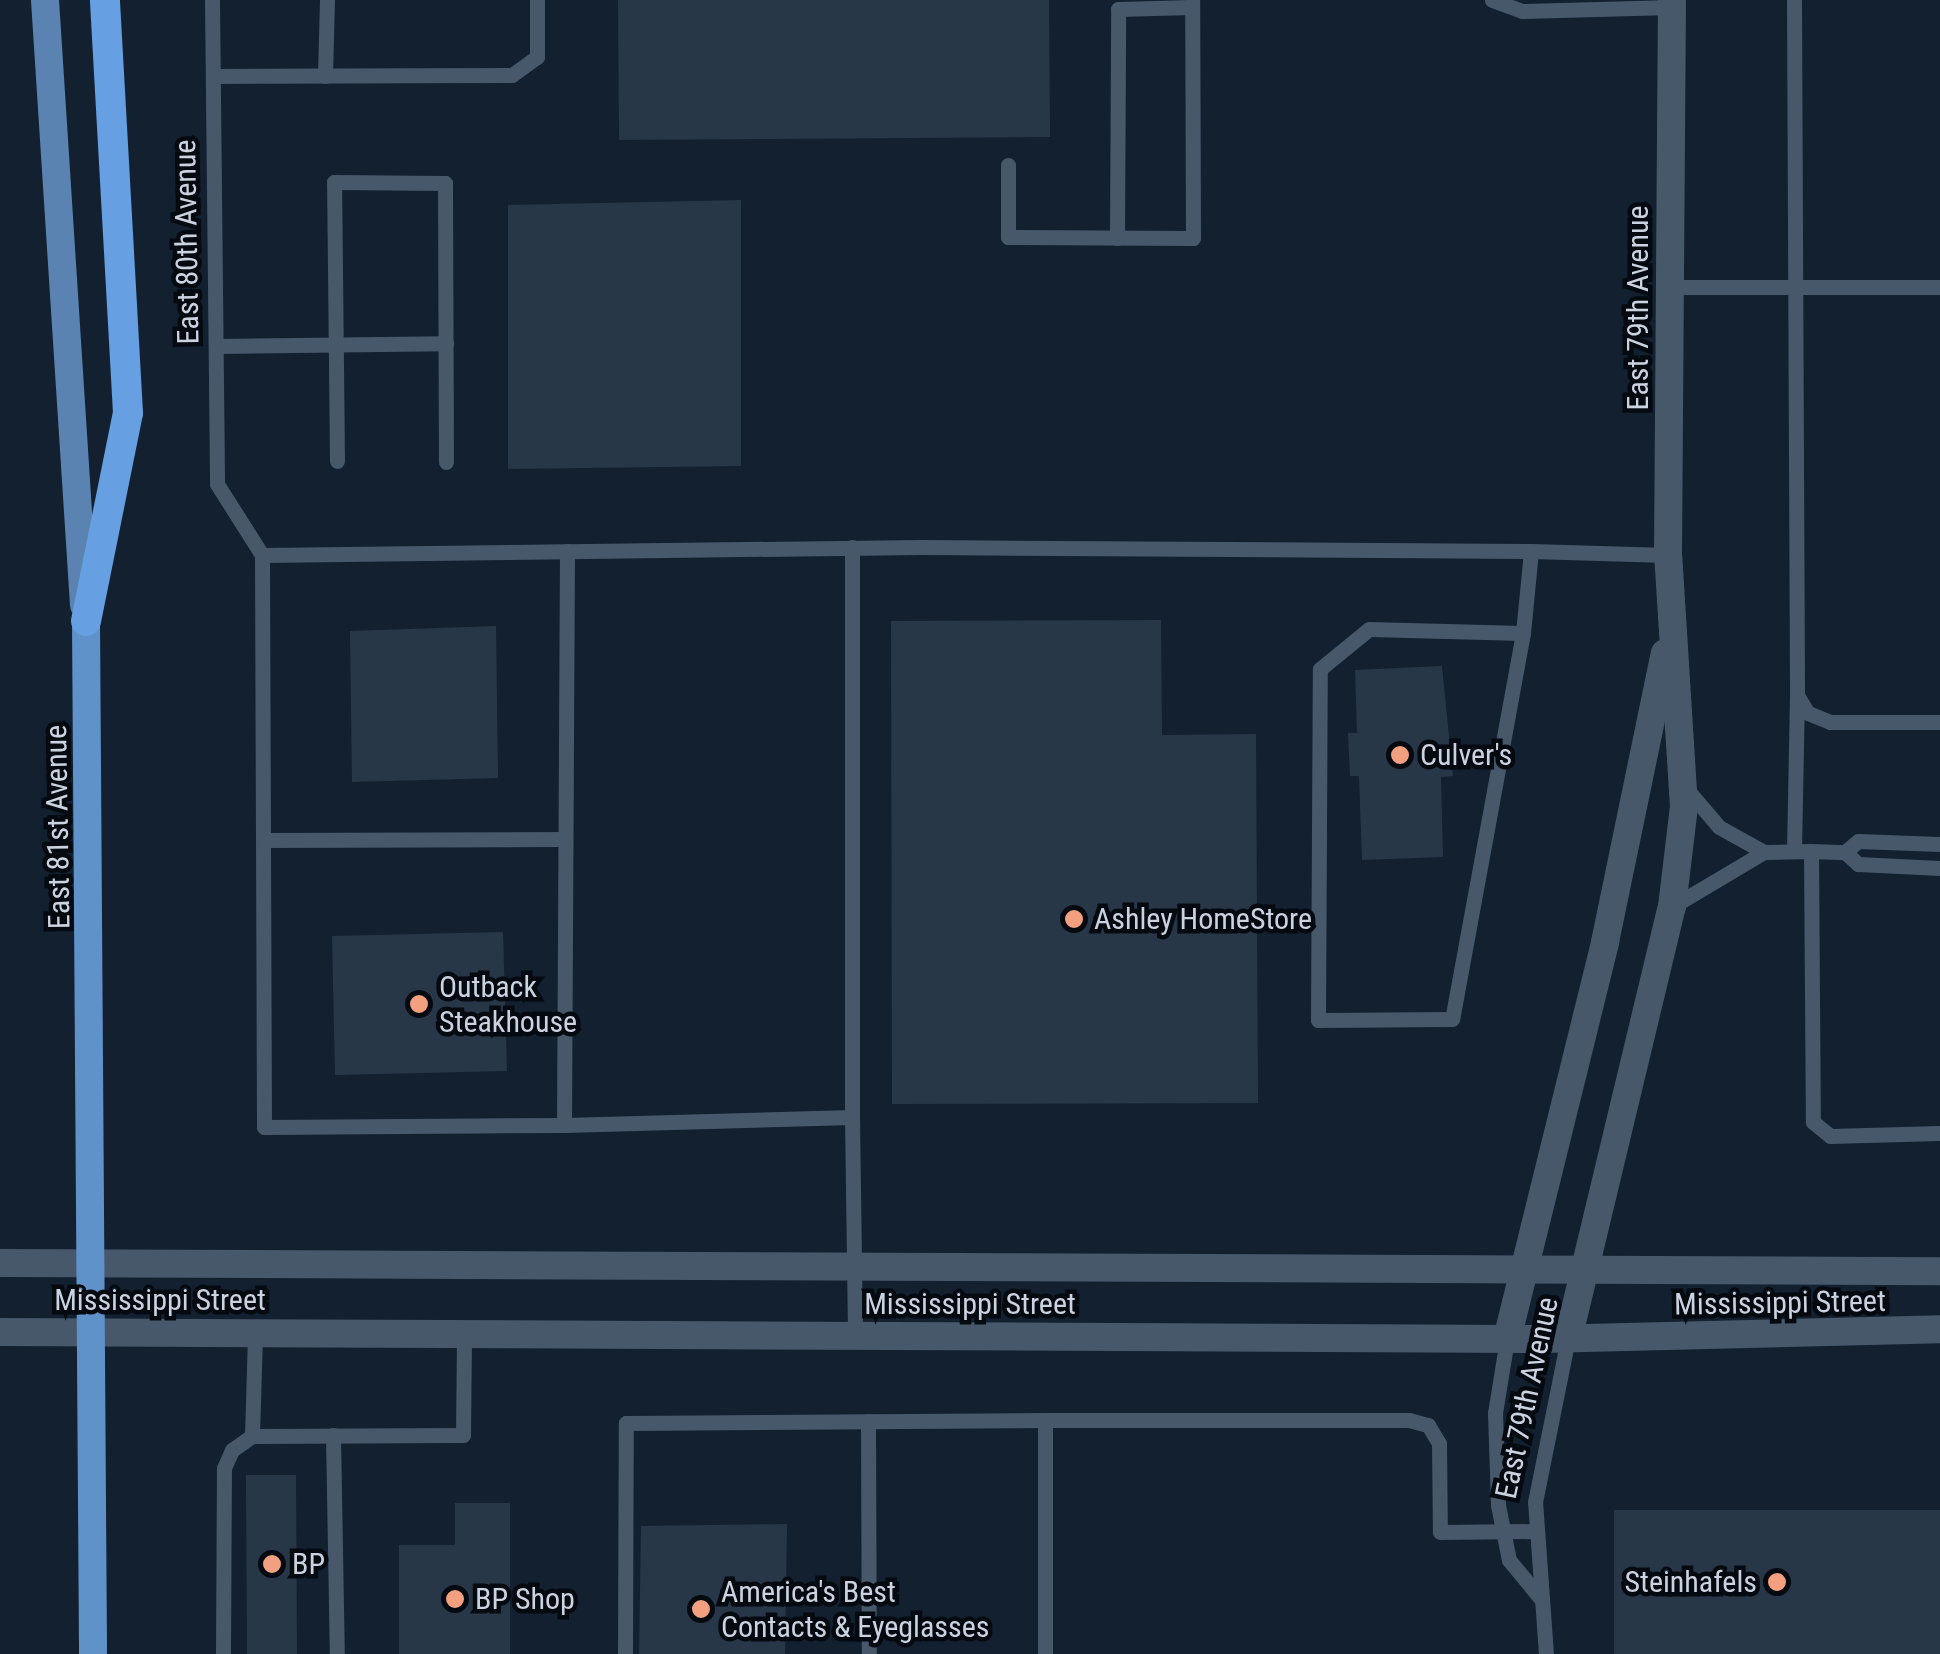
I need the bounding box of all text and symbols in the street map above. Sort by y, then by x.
street label: East 80th Avenue [167,139,207,345]
street label: East 79th Avenue [1620,206,1656,410]
street label: East 81st Avenue [38,725,78,929]
place label: Culver's [1420,737,1512,773]
marker: Culver's [1389,744,1411,766]
place label: Ashley HomeStore [1094,901,1312,937]
marker: Ashley HomeStore [1063,908,1085,930]
place label: Outback Steakhouse [439,969,577,1040]
marker: Outback Steakhouse [408,993,430,1015]
street label: Mississippi Street [54,1282,266,1318]
street label: Mississippi Street [1674,1283,1886,1323]
street label: Mississippi Street [864,1286,1076,1322]
street label: East 79th Avenue [1488,1294,1566,1502]
place label: BP [292,1546,325,1582]
marker: BP [261,1553,283,1575]
place label: Steinhafels [1624,1564,1757,1600]
marker: Steinhafels [1766,1571,1788,1593]
place label: America's Best Contacts & Eyeglasses [721,1574,989,1644]
place label: BP Shop [475,1581,575,1617]
marker: BP Shop [444,1588,466,1610]
marker: America's Best Contacts & Eyeglasses [690,1598,712,1620]

